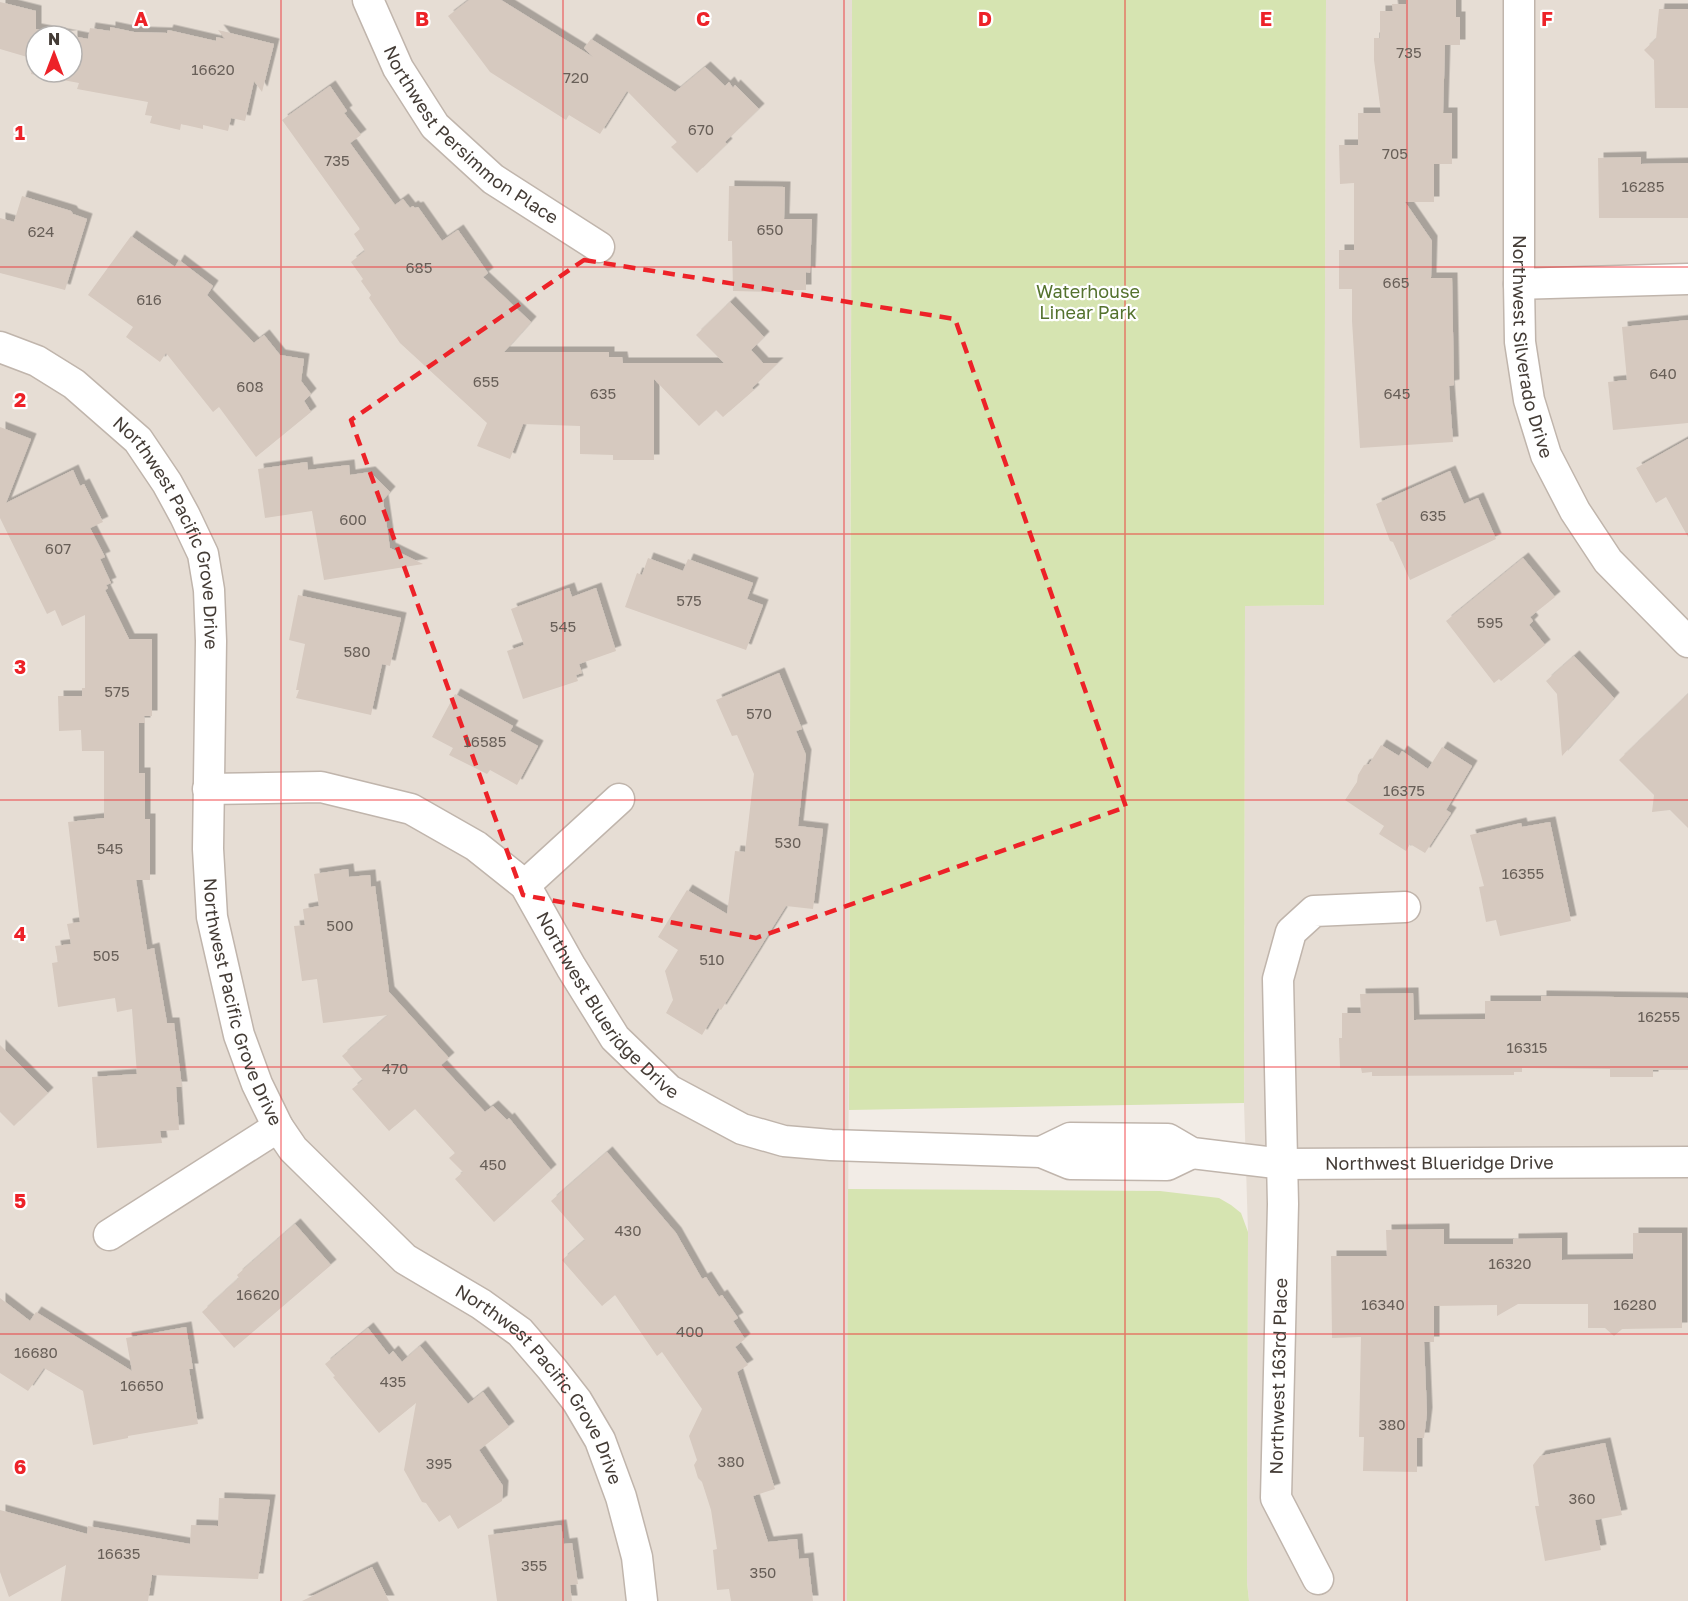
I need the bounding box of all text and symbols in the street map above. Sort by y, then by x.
text: A [134,6,148,30]
text: B [415,6,429,30]
text: C [696,6,710,30]
text: D [978,6,992,30]
text: E [1260,6,1272,30]
text: F [1541,6,1553,30]
north arrow [24,24,84,84]
text: N [48,29,60,49]
street label: Northwest Persimmon Place [379,42,563,228]
house number: 735 [1396,43,1422,61]
house number: 16620 [191,60,235,78]
house number: 720 [563,68,589,86]
text: 1 [15,120,25,144]
house number: 670 [688,120,714,138]
house number: 705 [1382,144,1408,162]
house number: 735 [324,151,350,169]
house number: 16285 [1622,177,1664,195]
house number: 650 [756,220,784,238]
house number: 624 [28,222,54,240]
street label: Northwest Silverado Drive [1509,235,1558,461]
house number: 685 [406,258,432,276]
house number: 665 [1383,273,1409,291]
park label: Waterhouse Linear Park [1036,280,1140,323]
house number: 616 [136,290,162,308]
house number: 640 [1649,364,1677,382]
house number: 655 [473,372,499,390]
house number: 608 [236,377,264,395]
house number: 635 [590,384,616,402]
house number: 645 [1384,384,1410,402]
text: 2 [14,387,26,411]
street label: Northwest Pacific Grove Drive [109,411,223,650]
house number: 635 [1420,506,1446,524]
house number: 600 [339,510,367,528]
house number: 607 [45,539,71,557]
house number: 575 [676,591,702,609]
house number: 595 [1477,613,1503,631]
house number: 545 [550,617,576,635]
house number: 580 [343,642,371,660]
text: 3 [14,654,26,678]
house number: 575 [104,682,130,700]
house number: 570 [746,704,772,722]
house number: 16585 [464,732,506,750]
house number: 16375 [1383,781,1425,799]
house number: 530 [775,833,801,851]
house number: 545 [97,839,123,857]
house number: 16355 [1502,864,1544,882]
street label: Northwest Pacific Grove Drive [200,877,288,1129]
street label: Northwest Blueridge Drive [532,907,682,1103]
house number: 500 [326,916,354,934]
text: 4 [14,921,26,945]
house number: 505 [93,946,119,964]
house number: 510 [699,950,725,968]
house number: 16255 [1638,1007,1680,1025]
house number: 16315 [1506,1038,1548,1056]
house number: 470 [382,1059,408,1077]
street label: Northwest Blueridge Drive [1325,1151,1554,1174]
house number: 450 [479,1155,507,1173]
text: 5 [14,1188,26,1212]
house number: 430 [614,1221,642,1239]
house number: 16320 [1488,1254,1532,1272]
street label: Northwest 163rd Place [1265,1278,1291,1475]
street label: Northwest Pacific Grove Drive [452,1279,627,1487]
house number: 16620 [236,1285,280,1303]
house number: 16340 [1361,1295,1405,1313]
house number: 16280 [1613,1295,1657,1313]
house number: 400 [676,1322,704,1340]
house number: 16680 [14,1343,58,1361]
house number: 435 [380,1372,406,1390]
house number: 16650 [120,1376,164,1394]
house number: 380 [1378,1415,1406,1433]
house number: 380 [717,1452,745,1470]
text: 6 [14,1454,26,1478]
house number: 395 [426,1454,452,1472]
house number: 360 [1568,1489,1596,1507]
house number: 16635 [98,1544,140,1562]
house number: 355 [521,1556,547,1574]
house number: 350 [750,1563,776,1581]

